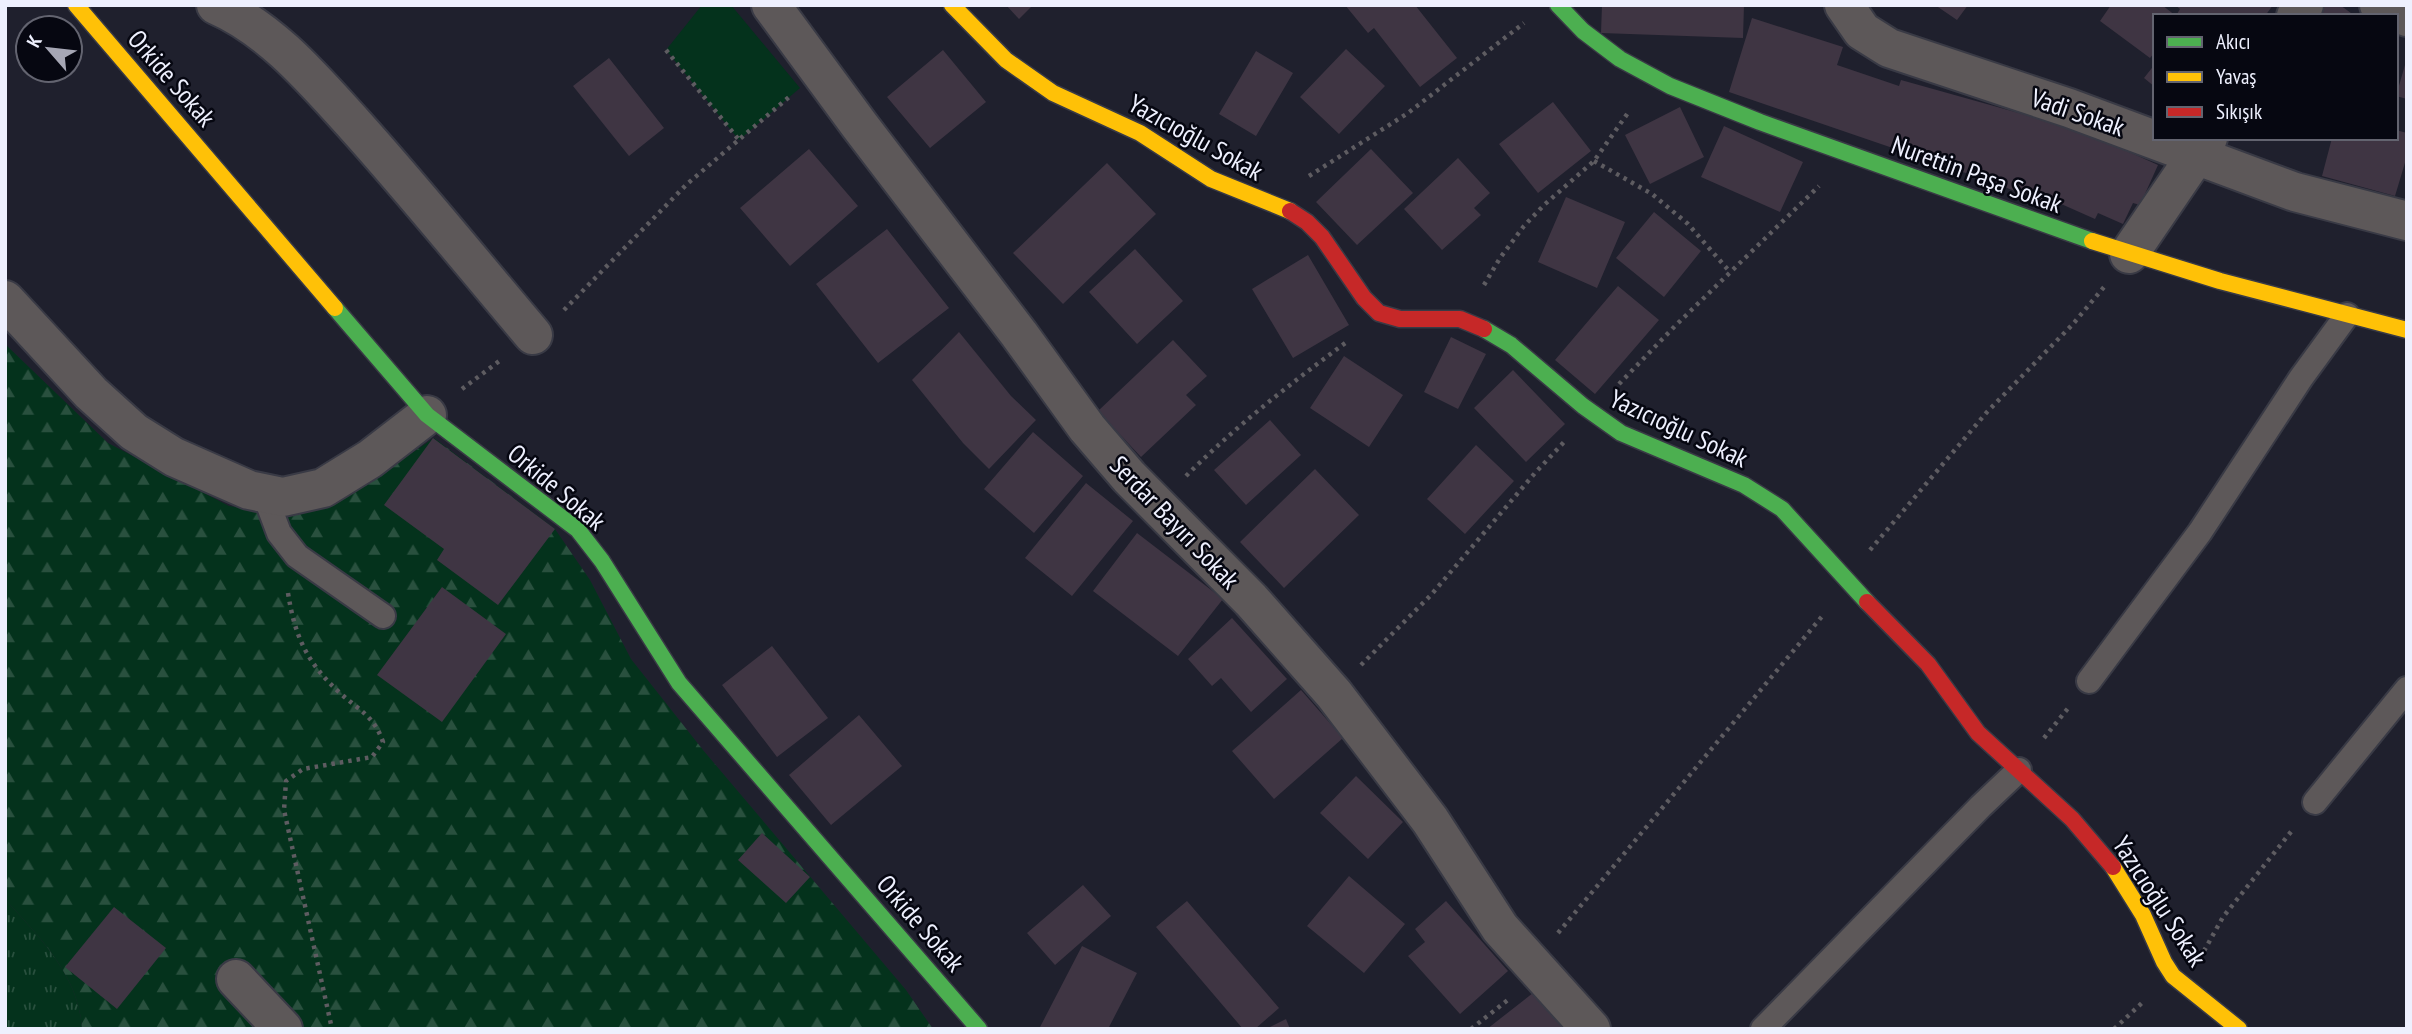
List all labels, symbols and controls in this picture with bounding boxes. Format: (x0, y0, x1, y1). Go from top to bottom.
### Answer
north arrow (14, 14, 84, 84)
legend (2153, 14, 2398, 140)
street label: Orkide Sokak (121, 23, 223, 133)
text: Akıcı (2216, 28, 2251, 55)
text: K (21, 31, 47, 51)
text: Yavaş (2216, 63, 2256, 90)
street label: Vadi Sokak (2026, 80, 2129, 143)
street label: Yazıcıoğlu Sokak (1123, 86, 1269, 188)
text: Sıkışık (2216, 98, 2262, 125)
street label: Nurettin Paşa Sokak (1887, 128, 2067, 220)
street label: Yazıcıoğlu Sokak (1605, 382, 1753, 474)
street label: Orkide Sokak (501, 437, 613, 537)
street label: Serdar Bayırı Sokak (1103, 448, 1247, 596)
street label: Yazıcıoğlu Sokak (2106, 830, 2214, 972)
street label: Orkide Sokak (870, 868, 972, 978)

